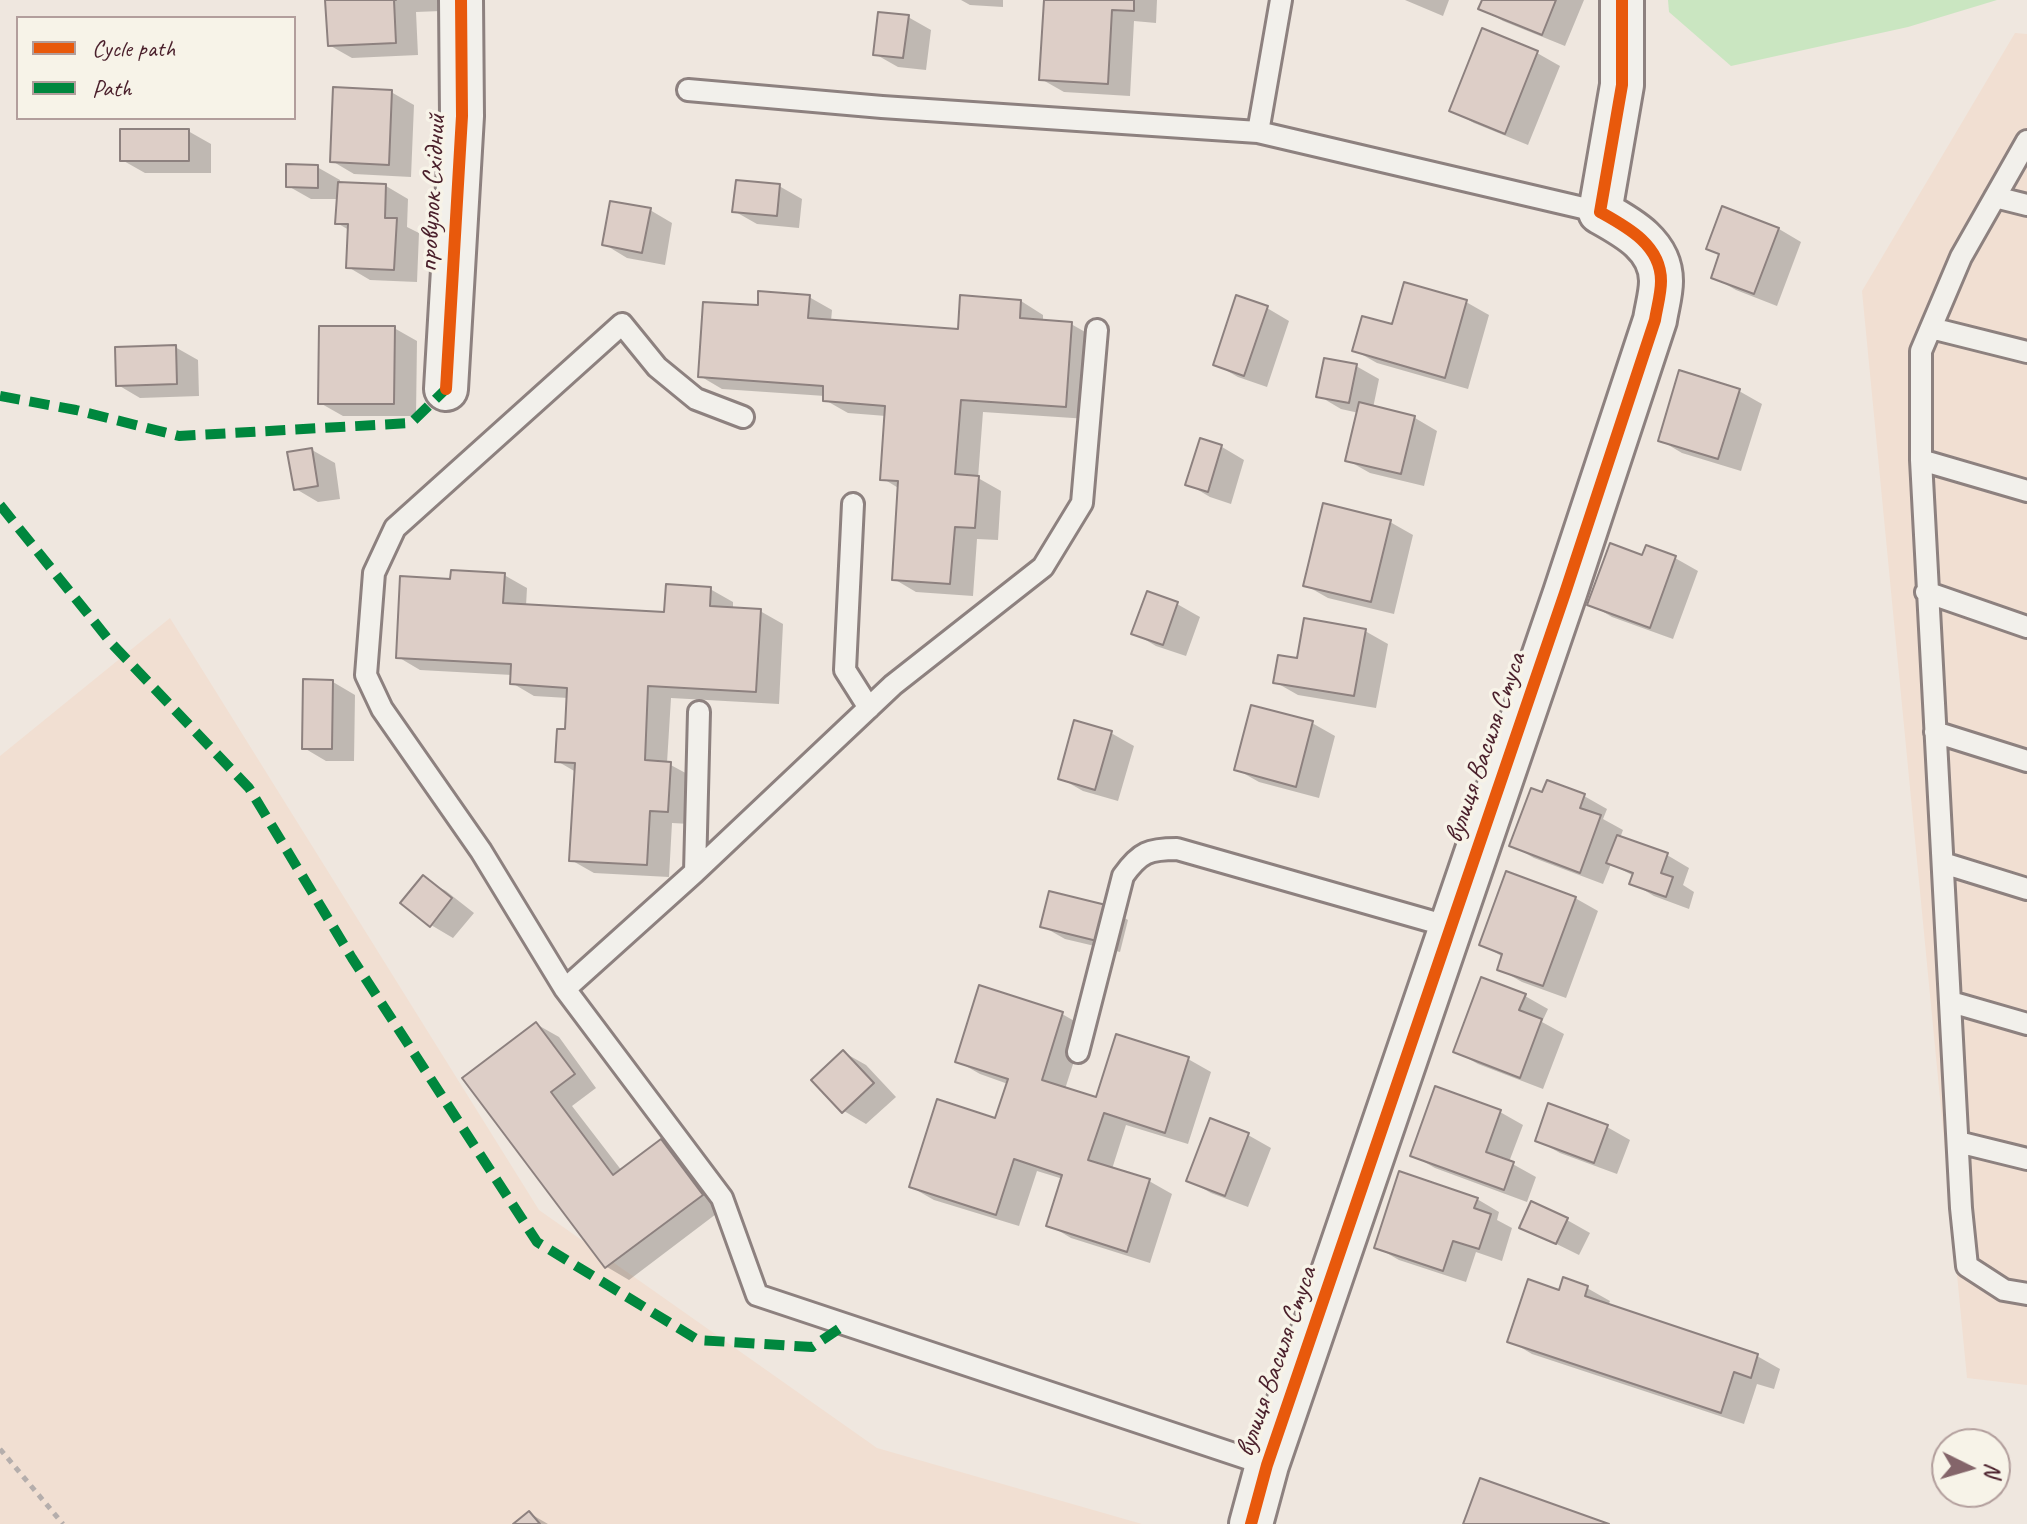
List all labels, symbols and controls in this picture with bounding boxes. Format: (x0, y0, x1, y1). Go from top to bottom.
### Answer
legend (16, 16, 296, 120)
text: Cycle path (92, 33, 175, 63)
text: Path (92, 73, 132, 103)
street label: провулок Східний (412, 113, 454, 273)
street label: вулиця Василя Стуса (1438, 649, 1534, 847)
street label: вулиця Василя Стуса (1229, 1263, 1325, 1461)
north arrow (1931, 1428, 2011, 1508)
text: N (1978, 1462, 2007, 1478)

